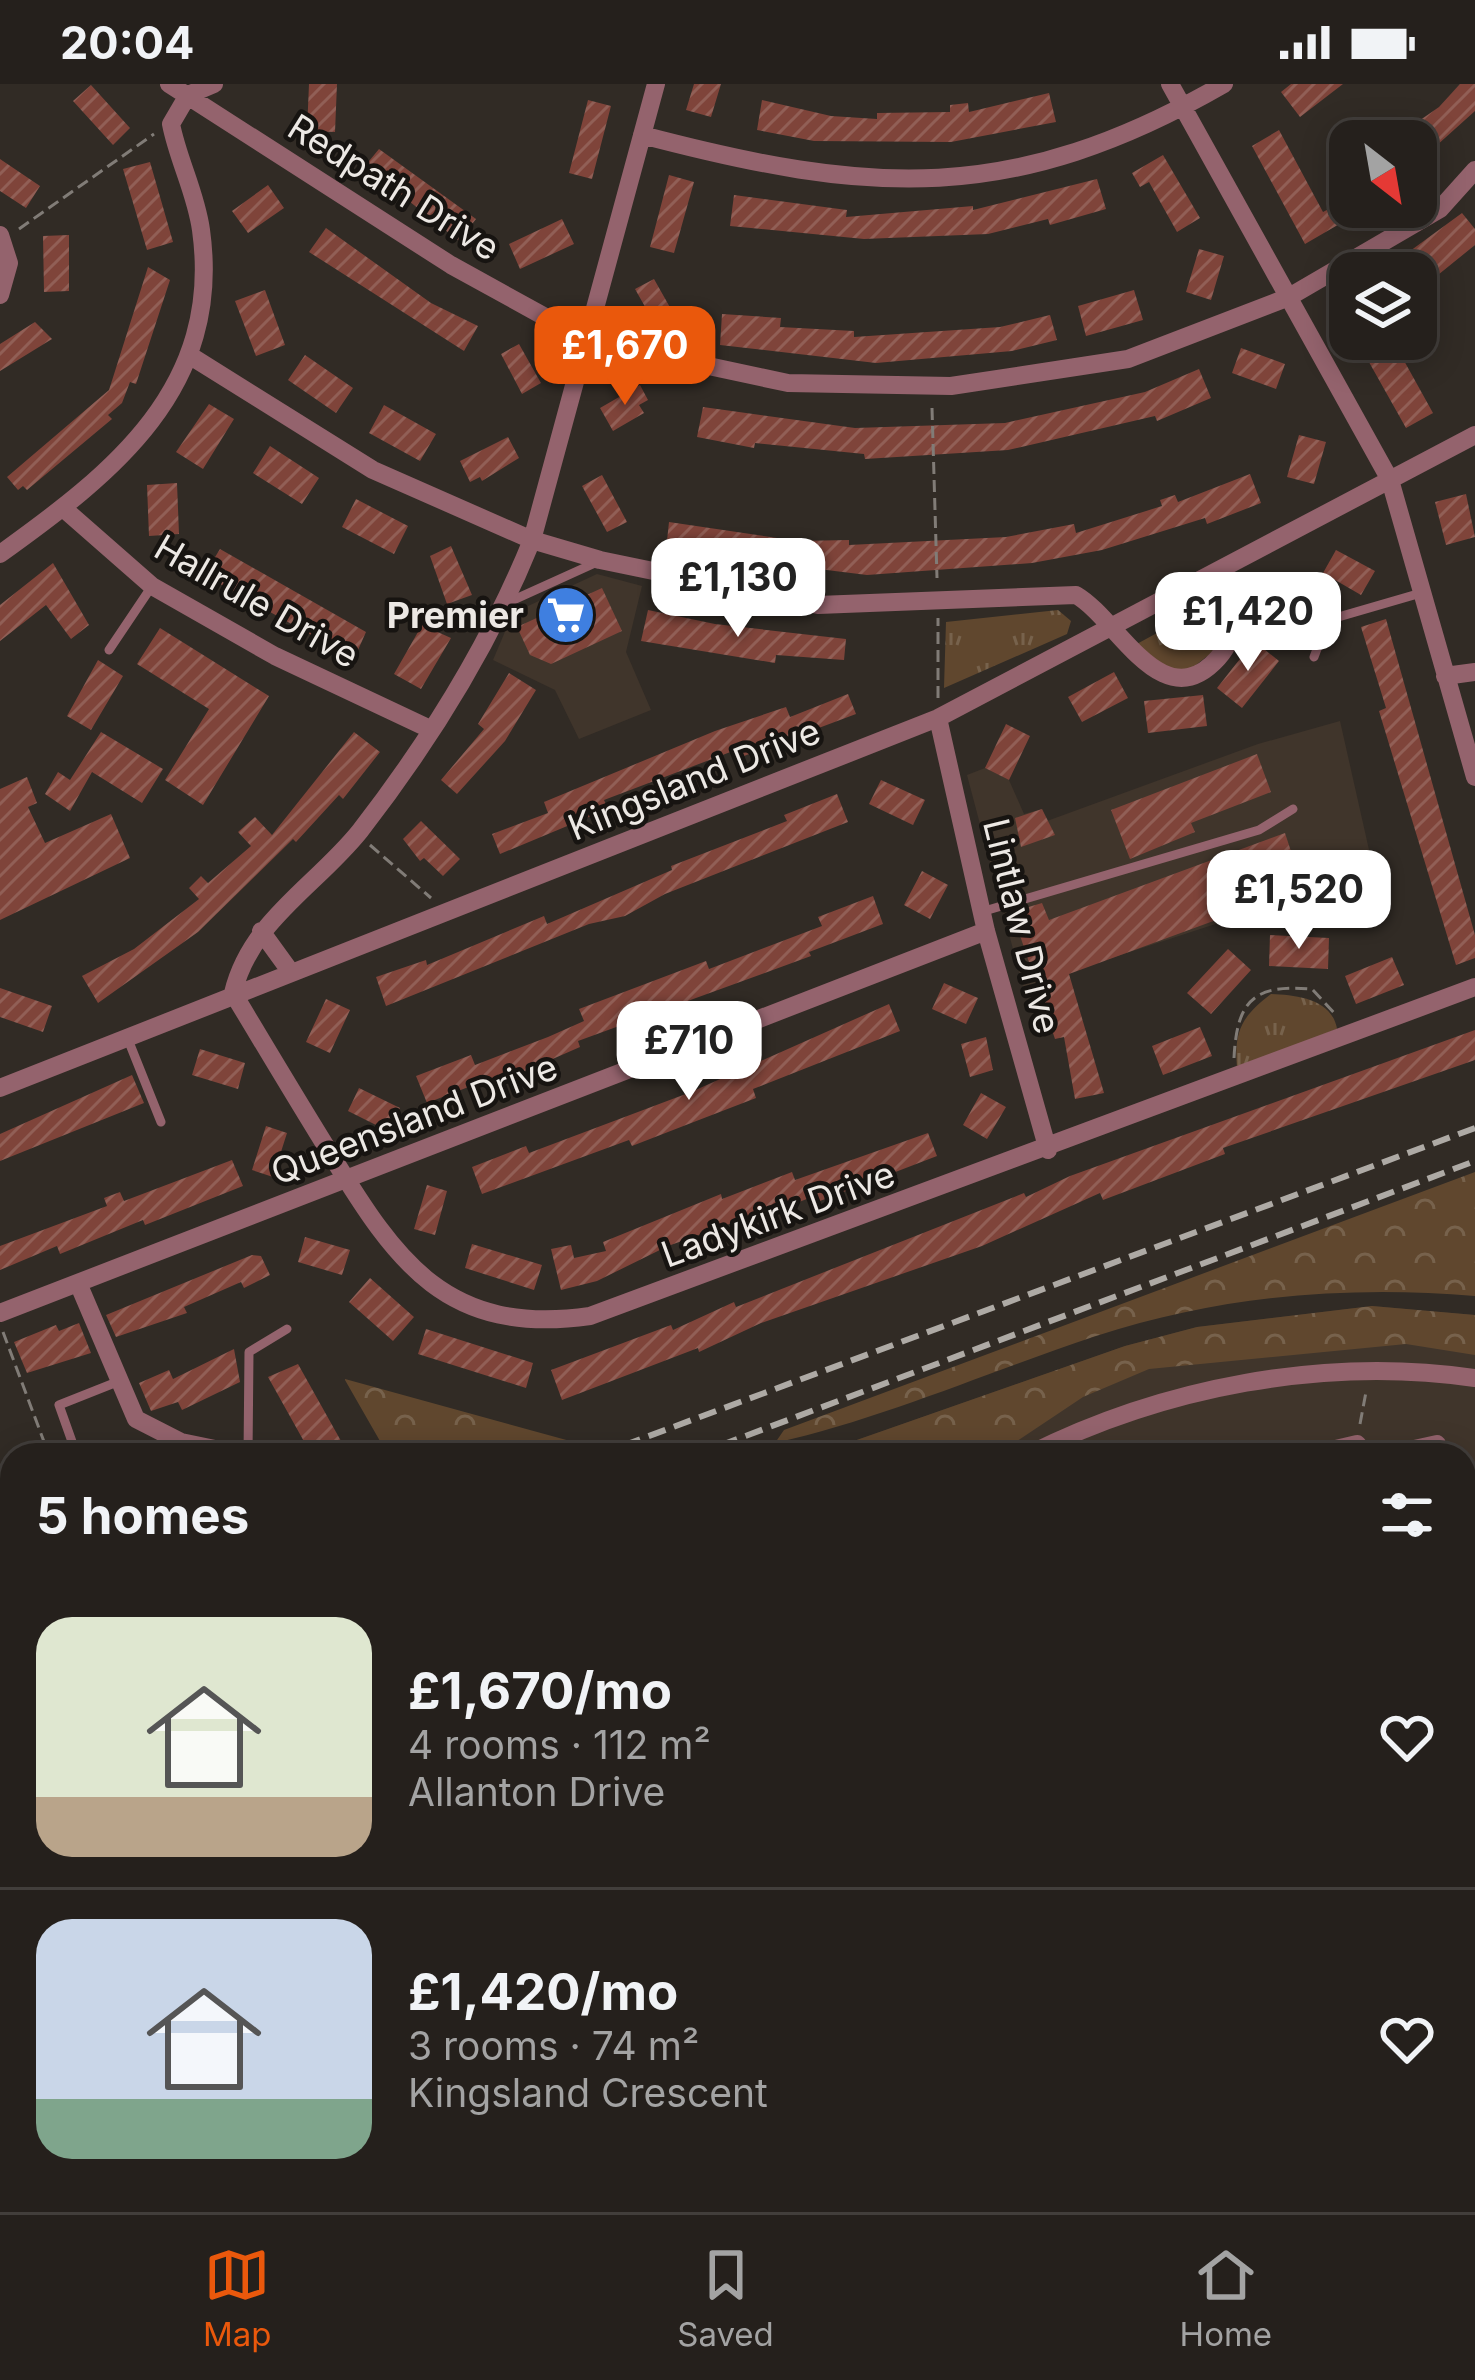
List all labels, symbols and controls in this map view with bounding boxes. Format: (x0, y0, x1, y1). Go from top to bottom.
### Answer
text: 20:04 (60, 15, 195, 70)
street label: Redpath Drive (280, 105, 508, 269)
north arrow (1329, 120, 1437, 228)
map controls (1329, 120, 1437, 360)
button: layers (1329, 252, 1437, 360)
pin: £1,670 (527, 306, 723, 408)
text: £1,670 (561, 321, 689, 368)
street label: Hallrule Drive (147, 525, 367, 677)
pin: £1,130 (640, 538, 836, 640)
text: £1,130 (678, 553, 798, 600)
pin: £1,420 (1150, 572, 1346, 674)
supermarket icon: Premier (535, 584, 597, 646)
text: £1,420 (1182, 587, 1314, 634)
place label: Premier (387, 593, 524, 637)
street label: Kingsland Drive (562, 708, 826, 850)
street label: Lintlaw Drive (974, 814, 1070, 1038)
pin: £1,520 (1201, 850, 1397, 952)
text: £1,520 (1234, 865, 1364, 912)
pin: £710 (618, 1001, 760, 1103)
text: £710 (644, 1016, 734, 1063)
street label: Queensland Drive (265, 1044, 563, 1194)
street label: Ladykirk Drive (655, 1151, 901, 1277)
icon: filters (1374, 1482, 1440, 1548)
text: 5 homes (36, 1485, 249, 1546)
text: £1,670/mo (408, 1660, 672, 1721)
icon: home (132, 1665, 276, 1809)
icon: heart (1374, 1704, 1440, 1770)
text: 4 rooms · 112 m² (408, 1721, 711, 1768)
text: Allanton Drive (408, 1768, 665, 1815)
text: £1,420/mo (408, 1961, 678, 2022)
icon: home (132, 1967, 276, 2111)
icon: heart (1374, 2006, 1440, 2072)
text: 3 rooms · 74 m² (408, 2022, 699, 2069)
text: Kingsland Crescent (408, 2069, 768, 2116)
tab: Map (203, 2242, 271, 2354)
tab: Saved (677, 2242, 774, 2354)
tab: Home (1180, 2242, 1272, 2354)

